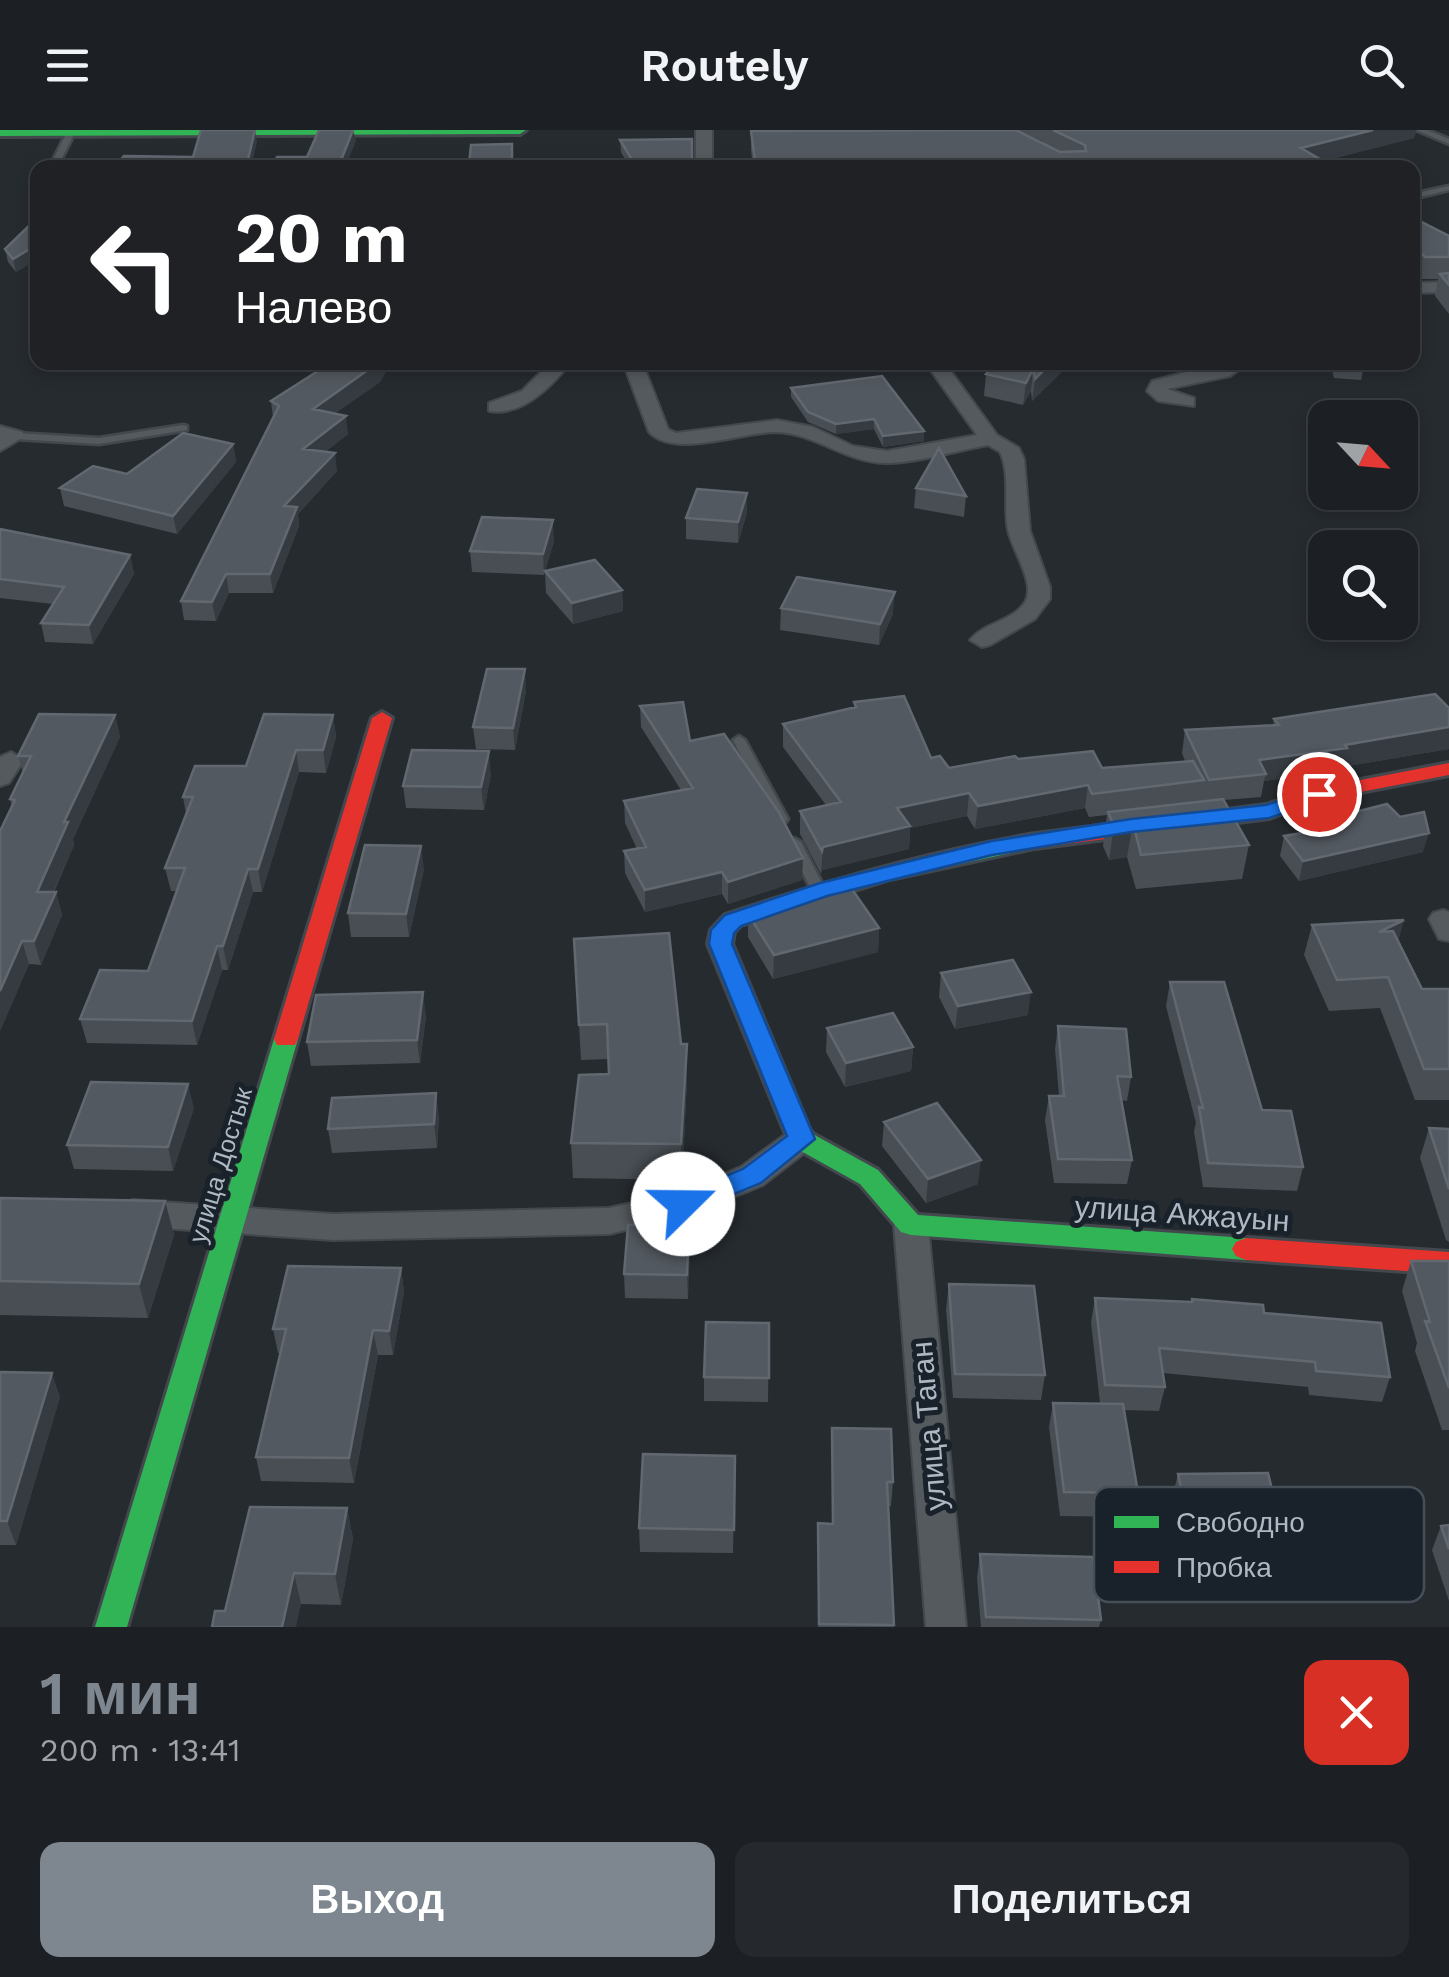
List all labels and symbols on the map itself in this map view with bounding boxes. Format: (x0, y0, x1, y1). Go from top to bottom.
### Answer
north arrow (1308, 400, 1418, 510)
pin (1277, 752, 1362, 837)
street label: улица Достык (183, 1083, 258, 1246)
position arrow (631, 1152, 735, 1256)
street label: улица Акжауын (1073, 1189, 1291, 1238)
street label: улица Таган (904, 1340, 953, 1512)
legend (1094, 1487, 1424, 1602)
text: Свободно (1176, 1506, 1305, 1539)
text: Пробка (1176, 1551, 1272, 1584)

